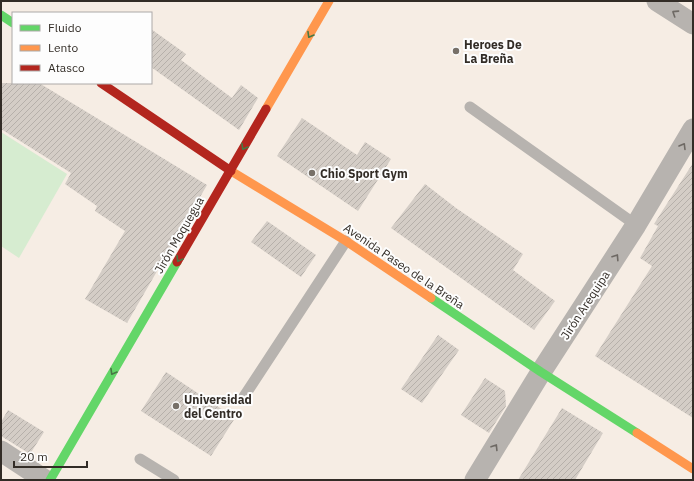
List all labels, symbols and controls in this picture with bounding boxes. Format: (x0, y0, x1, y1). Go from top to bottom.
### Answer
one-way arrow (672, 10, 679, 17)
legend (12, 12, 152, 84)
text: Fluido (48, 20, 82, 35)
one-way arrow (307, 31, 314, 38)
place label: Heroes De La Breña (464, 37, 522, 66)
text: Lento (48, 40, 78, 55)
marker: Heroes De La Breña (451, 46, 461, 56)
text: Atasco (48, 60, 85, 75)
one-way arrow (242, 143, 249, 150)
one-way arrow (678, 143, 686, 150)
place label: Chio Sport Gym (320, 166, 408, 181)
marker: Chio Sport Gym (307, 168, 317, 178)
street label: Jirón Moquegua (151, 193, 207, 276)
street label: Avenida Paseo de la Breña (341, 220, 468, 312)
one-way arrow (611, 254, 618, 261)
one-way arrow (176, 255, 183, 262)
street label: Jirón Arequipa (557, 267, 613, 342)
one-way arrow (111, 368, 118, 375)
place label: Universidad del Centro (184, 392, 252, 421)
marker: Universidad del Centro (171, 401, 181, 411)
scale bar (14, 443, 87, 469)
one-way arrow (490, 444, 498, 451)
text: 20 m (20, 449, 48, 464)

